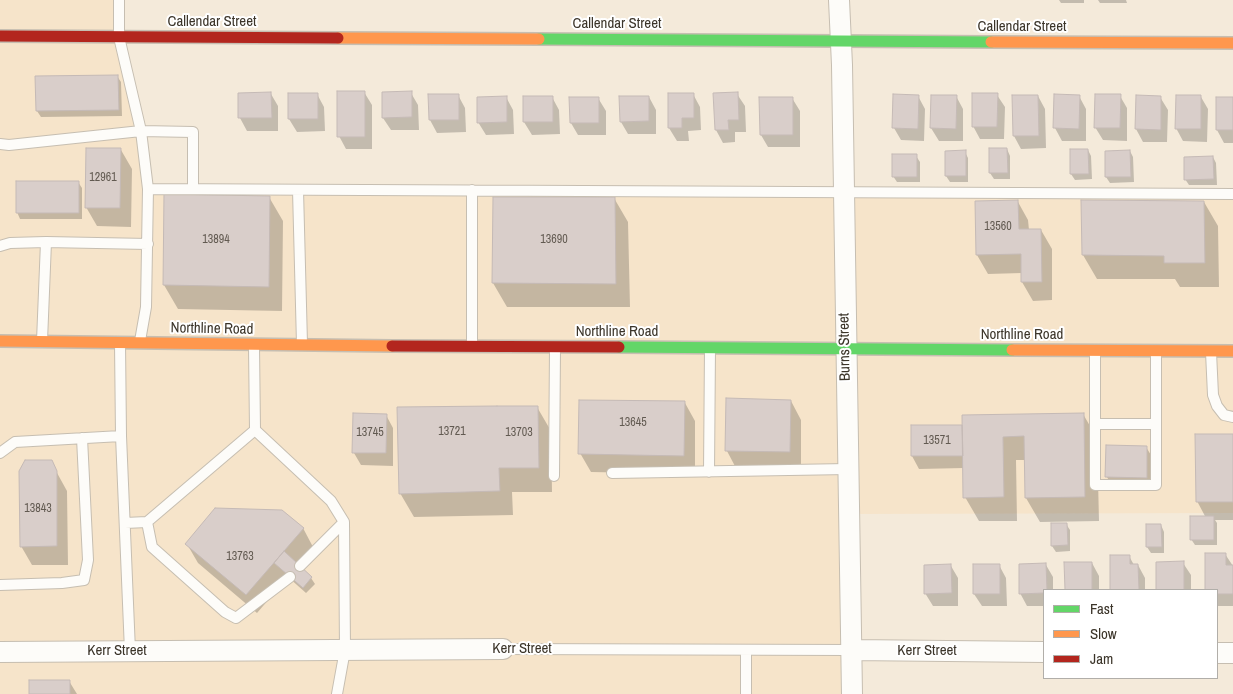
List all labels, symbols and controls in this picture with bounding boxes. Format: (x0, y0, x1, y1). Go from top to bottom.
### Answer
street label: Callendar Street (168, 13, 256, 31)
street label: Callendar Street (573, 15, 661, 33)
street label: Callendar Street (978, 18, 1066, 36)
house number: 12961 (89, 171, 117, 185)
house number: 13560 (984, 220, 1012, 234)
house number: 13894 (202, 233, 230, 247)
house number: 13690 (540, 233, 568, 247)
street label: Burns Street (835, 313, 855, 381)
street label: Northline Road (170, 319, 254, 339)
street label: Northline Road (576, 323, 658, 341)
street label: Northline Road (981, 326, 1063, 344)
house number: 13645 (619, 416, 647, 430)
house number: 13721 (438, 425, 466, 439)
house number: 13745 (356, 426, 384, 440)
house number: 13703 (505, 426, 533, 440)
house number: 13571 (923, 434, 951, 448)
house number: 13843 (24, 502, 52, 516)
house number: 13763 (226, 550, 254, 564)
legend (1043, 589, 1218, 679)
text: Fast (1090, 598, 1113, 619)
text: Slow (1090, 623, 1117, 644)
street label: Kerr Street (492, 640, 552, 658)
street label: Kerr Street (87, 642, 147, 660)
street label: Kerr Street (897, 642, 957, 660)
text: Jam (1090, 648, 1113, 669)

